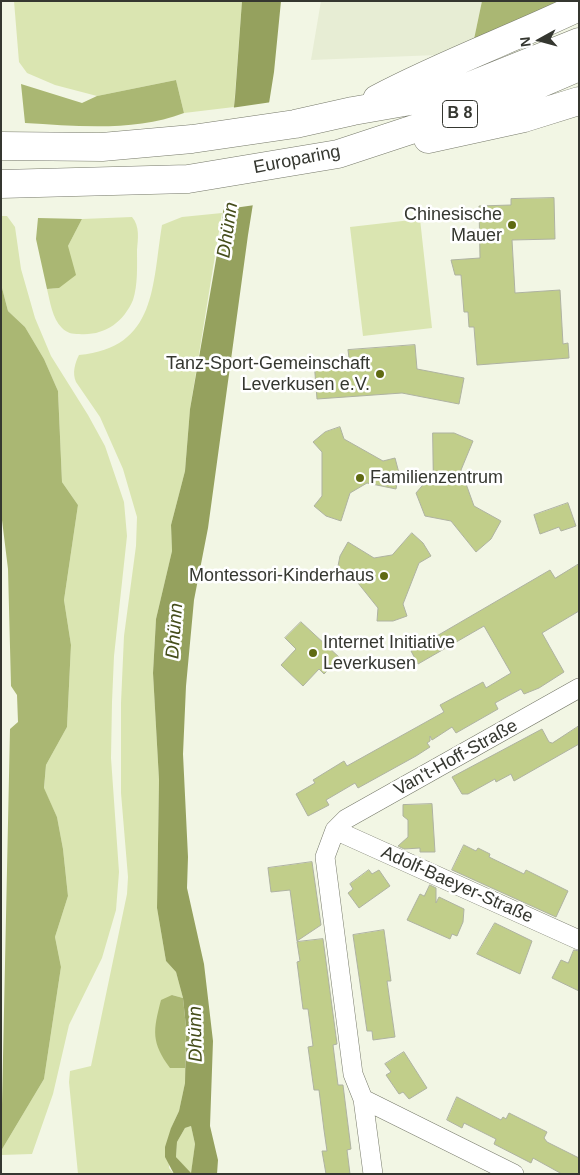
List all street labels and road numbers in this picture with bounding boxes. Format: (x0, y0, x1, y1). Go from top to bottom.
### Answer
road number: B 8 (442, 100, 478, 128)
street label: Europaring (252, 141, 342, 179)
street label: Van't-Hoff-Straße (390, 715, 522, 801)
street label: Adolf-Baeyer-Straße (378, 842, 536, 928)

